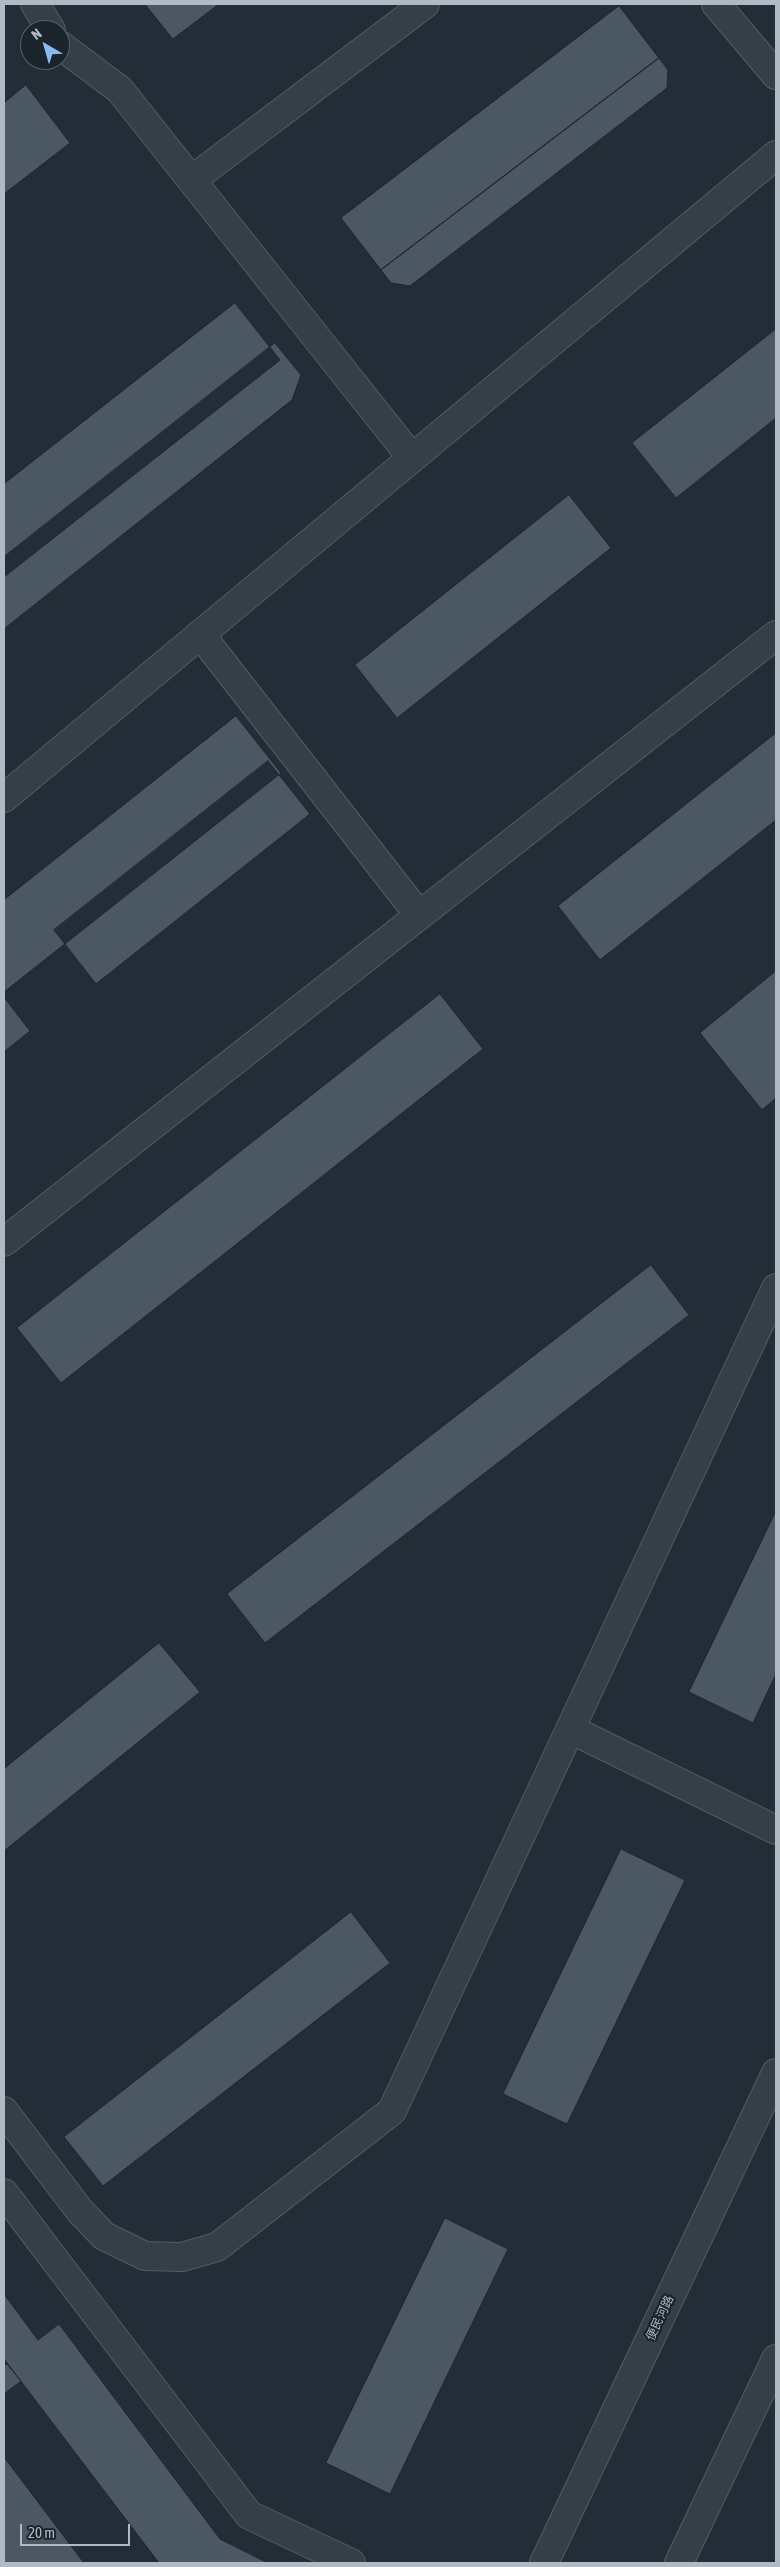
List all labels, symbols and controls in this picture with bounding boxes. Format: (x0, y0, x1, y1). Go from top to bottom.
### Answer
north arrow (20, 20, 70, 70)
text: N (28, 25, 45, 43)
street label: 便民河路 (643, 2293, 677, 2343)
scale bar (22, 2514, 132, 2546)
text: 20 m (28, 2524, 55, 2541)

